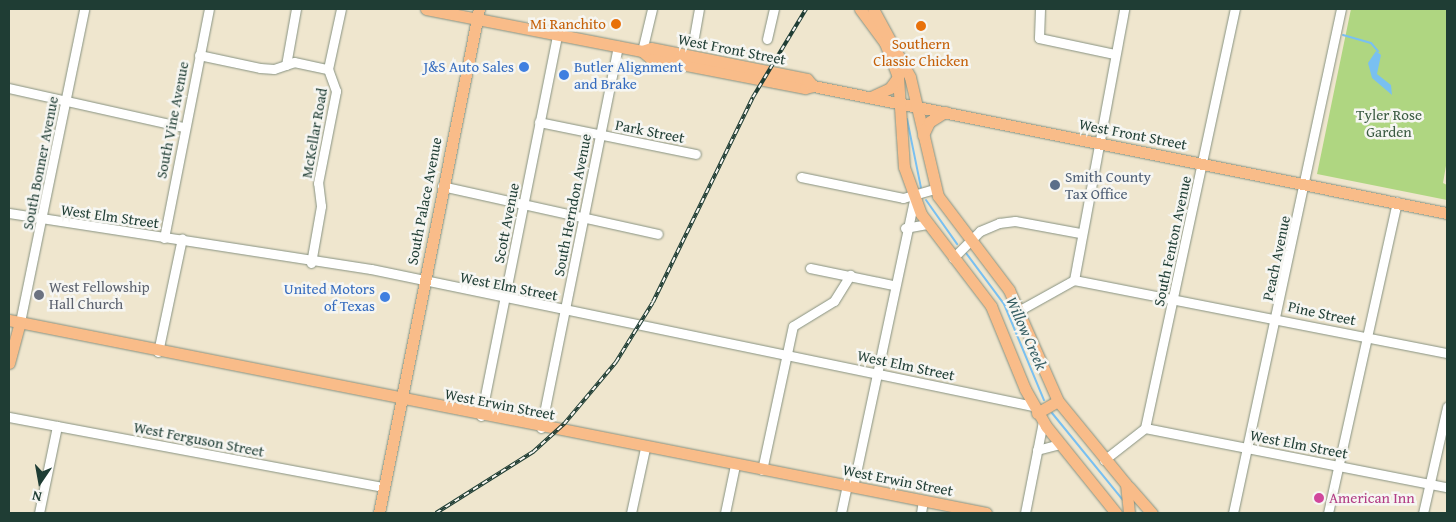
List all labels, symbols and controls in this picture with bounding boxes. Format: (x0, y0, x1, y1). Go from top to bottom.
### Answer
place label: Mi Ranchito (530, 15, 606, 33)
marker: Mi Ranchito (610, 18, 622, 30)
marker: Southern Classic Chicken (915, 20, 927, 32)
street label: West Front Street (676, 30, 788, 68)
place label: Southern Classic Chicken (873, 34, 969, 69)
place label: Butler Alignment and Brake (574, 57, 683, 92)
place label: J&S Auto Sales (423, 58, 514, 76)
street label: South Vine Avenue (152, 60, 192, 180)
marker: J&S Auto Sales (518, 61, 530, 73)
marker: Butler Alignment and Brake (558, 69, 570, 81)
street label: McKellar Road (297, 87, 331, 179)
street label: South Bonner Avenue (18, 95, 62, 231)
park label: Tyler Rose Garden (1356, 105, 1422, 140)
street label: Park Street (614, 115, 686, 147)
street label: West Front Street (1077, 115, 1189, 153)
street label: South Herndon Avenue (549, 132, 595, 278)
street label: South Palace Avenue (403, 136, 445, 266)
place label: Smith County Tax Office (1065, 167, 1151, 202)
street label: South Fenton Avenue (1149, 174, 1195, 308)
marker: Smith County Tax Office (1049, 179, 1061, 191)
street label: Scott Avenue (489, 181, 523, 265)
street label: West Elm Street (60, 200, 160, 232)
street label: Peach Avenue (1258, 214, 1294, 302)
street label: West Elm Street (459, 268, 559, 304)
place label: West Fellowship Hall Church (49, 277, 150, 312)
place label: United Motors of Texas (284, 279, 375, 314)
marker: West Fellowship Hall Church (33, 289, 45, 301)
marker: United Motors of Texas (379, 291, 391, 303)
water label: Willow Creek (1002, 293, 1052, 373)
street label: Pine Street (1286, 297, 1358, 329)
street label: West Elm Street (856, 346, 956, 384)
street label: West Erwin Street (443, 384, 557, 424)
street label: West Ferguson Street (132, 418, 266, 460)
street label: West Elm Street (1249, 426, 1349, 462)
north arrow (15, 457, 65, 507)
street label: West Erwin Street (841, 460, 955, 500)
text: N (30, 486, 44, 507)
place label: American Inn (1329, 489, 1415, 507)
marker: American Inn (1313, 492, 1325, 504)

